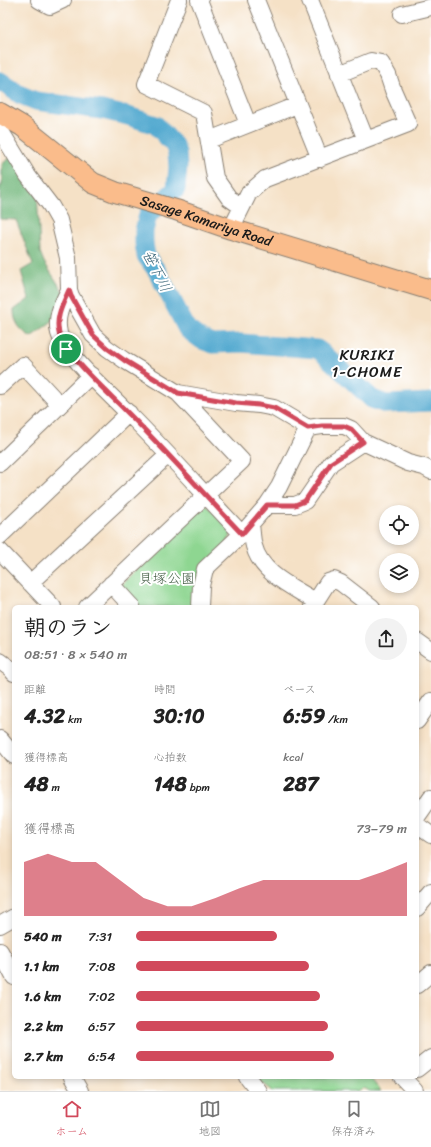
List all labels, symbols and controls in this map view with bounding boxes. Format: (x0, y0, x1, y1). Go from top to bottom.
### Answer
street label: Sasage Kamariya Road (137, 188, 277, 254)
water label: 笹下川 (135, 245, 179, 297)
pin (49, 332, 83, 366)
icon: arrive (55, 338, 77, 360)
district label: KURIKI 1-CHOME (332, 342, 403, 385)
map controls (379, 505, 419, 593)
button: locate (379, 505, 419, 545)
button: layers (379, 553, 419, 593)
park label: 貝塚公園 (139, 566, 195, 591)
text: 朝のラン (24, 608, 112, 647)
button: share (365, 618, 407, 660)
text: 08:51 · 8 × 540 m (24, 643, 127, 666)
text: 距離 (24, 680, 46, 699)
text: 時間 (154, 680, 176, 699)
text: ペース (283, 680, 316, 699)
text: 4.32 (24, 699, 65, 734)
text: 30:10 (154, 699, 205, 734)
text: 6:59 (283, 699, 325, 734)
text: km (65, 710, 82, 729)
text: /km (325, 710, 348, 729)
text: 獲得標高 (24, 748, 68, 767)
text: 心拍数 (154, 748, 187, 767)
text: kcal (283, 748, 303, 767)
text: 48 (24, 767, 49, 802)
text: 148 (154, 767, 187, 802)
text: 287 (283, 767, 318, 802)
text: m (49, 778, 60, 797)
text: bpm (187, 778, 210, 797)
text: 獲得標高 (24, 817, 76, 840)
text: 73–79 m (356, 817, 407, 840)
text: 540 m (24, 925, 62, 948)
text: 7:31 (88, 925, 112, 948)
text: 1.1 km (24, 955, 59, 978)
text: 7:08 (88, 955, 115, 978)
text: 1.6 km (24, 985, 61, 1008)
text: 7:02 (88, 985, 115, 1008)
text: 2.2 km (24, 1015, 63, 1038)
text: 6:57 (88, 1015, 115, 1038)
text: 2.7 km (24, 1045, 63, 1068)
text: 6:54 (88, 1045, 115, 1068)
tab: ホーム (55, 1098, 88, 1141)
tab: 地図 (199, 1098, 221, 1141)
tab: 保存済み (332, 1098, 376, 1141)

